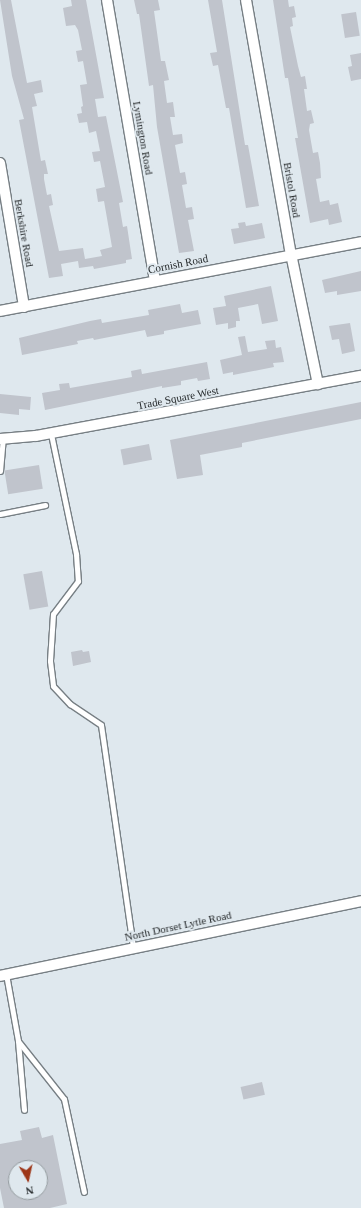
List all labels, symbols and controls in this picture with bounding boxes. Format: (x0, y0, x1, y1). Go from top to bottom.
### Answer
street label: Lymington Road (130, 100, 156, 176)
street label: Bristol Road (281, 161, 303, 219)
street label: Berkshire Road (12, 198, 36, 268)
street label: Cornish Road (147, 252, 209, 276)
street label: Trade Square West (136, 384, 220, 412)
street label: North Dorset Lytle Road (123, 908, 233, 944)
north arrow (8, 1160, 48, 1200)
text: N (25, 1184, 35, 1197)

